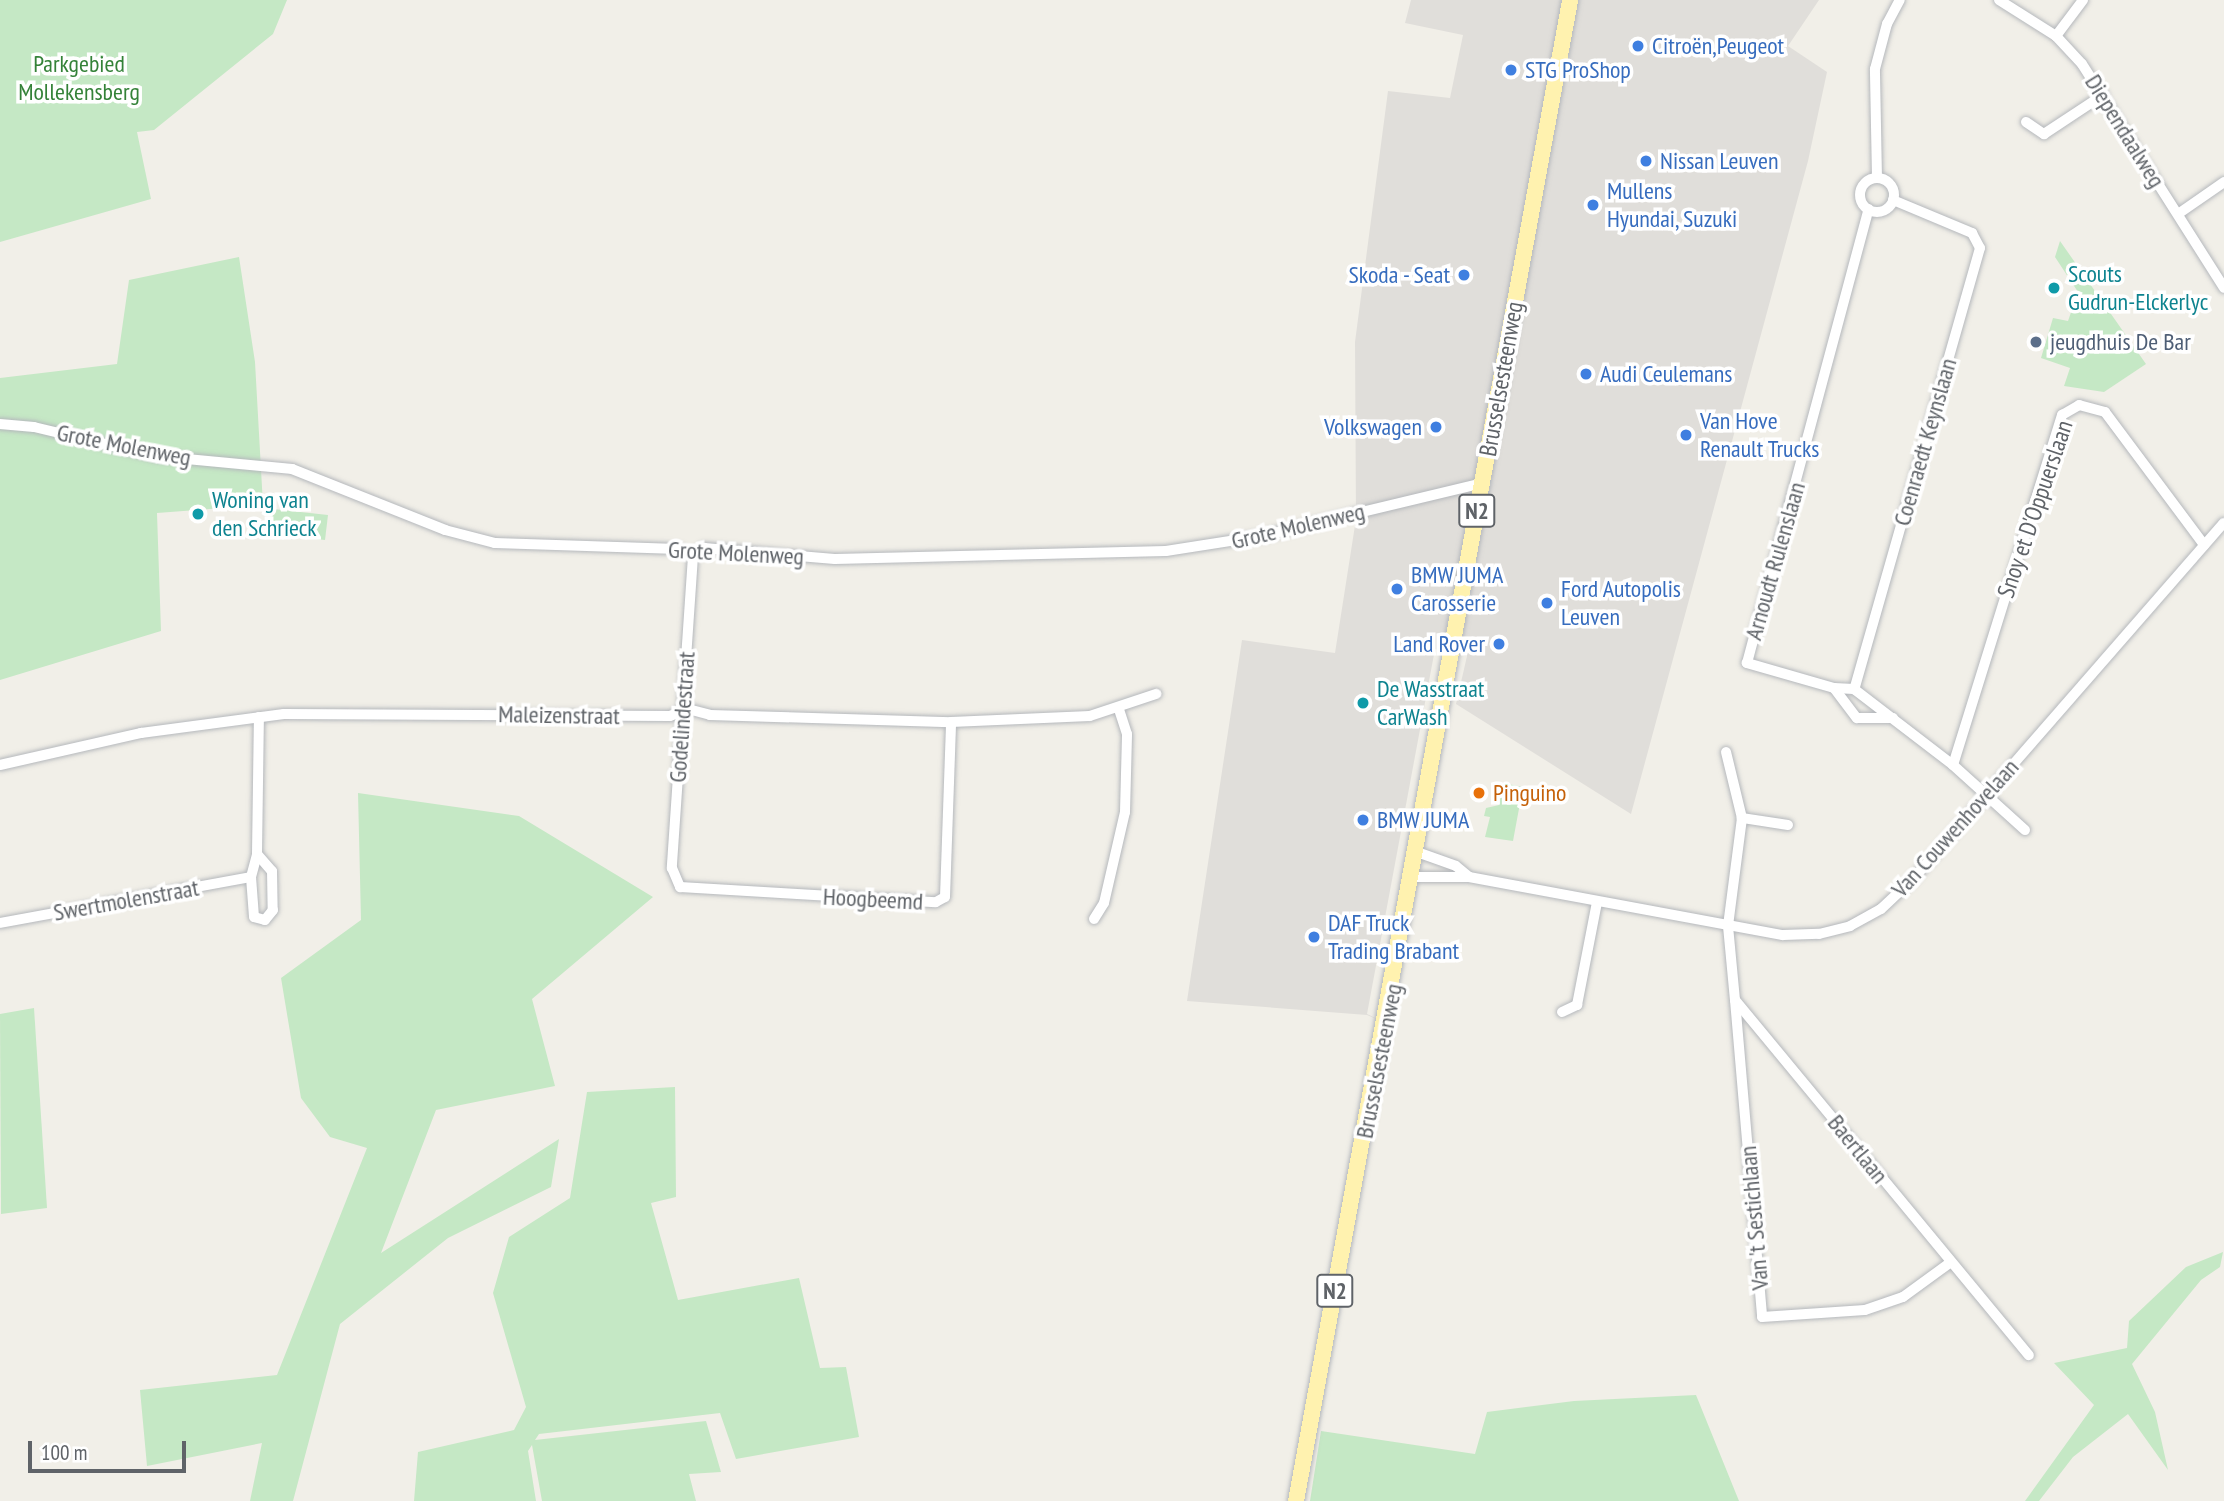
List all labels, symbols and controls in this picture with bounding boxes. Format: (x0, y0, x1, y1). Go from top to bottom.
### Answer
place label: Citroën,Peugeot (1652, 32, 1784, 60)
marker: Citroën,Peugeot (1630, 38, 1646, 54)
park label: Parkgebied Mollekensberg (18, 50, 140, 106)
place label: STG ProShop (1525, 56, 1631, 84)
marker: STG ProShop (1503, 62, 1519, 78)
street label: Diependaalweg (2079, 69, 2171, 193)
place label: Nissan Leuven (1660, 147, 1779, 175)
marker: Nissan Leuven (1638, 153, 1654, 169)
place label: Mullens Hyundai, Suzuki (1607, 177, 1739, 233)
marker: Mullens Hyundai, Suzuki (1585, 197, 1601, 213)
place label: Scouts Gudrun-Elckerlyc (2068, 260, 2208, 316)
place label: Skoda - Seat (1347, 261, 1450, 289)
marker: Skoda - Seat (1456, 267, 1472, 283)
marker: Scouts Gudrun-Elckerlyc (2046, 280, 2062, 296)
street label: Brusselsesteenweg (1473, 299, 1529, 459)
place label: jeugdhuis De Bar (2050, 328, 2191, 356)
marker: jeugdhuis De Bar (2028, 334, 2044, 350)
street label: Coenraedt Keynslaan (1887, 355, 1963, 529)
place label: Audi Ceulemans (1600, 360, 1732, 388)
marker: Audi Ceulemans (1578, 366, 1594, 382)
place label: Van Hove Renault Trucks (1700, 407, 1820, 463)
place label: Volkswagen (1324, 413, 1422, 441)
street label: Snoy et D'Oppuerslaan (1991, 416, 2079, 602)
street label: Grote Molenweg (55, 418, 193, 472)
marker: Volkswagen (1428, 419, 1444, 435)
marker: Van Hove Renault Trucks (1678, 427, 1694, 443)
street label: Arnoudt Rulenslaan (1739, 479, 1811, 643)
place label: Woning van den Schrieck (212, 486, 317, 542)
road number: N2 (1458, 491, 1496, 530)
street label: Grote Molenweg (1229, 497, 1367, 555)
marker: Woning van den Schrieck (190, 506, 206, 522)
street label: Grote Molenweg (667, 535, 805, 571)
place label: BMW JUMA Carosserie (1411, 561, 1504, 617)
place label: Ford Autopolis Leuven (1561, 575, 1682, 631)
marker: BMW JUMA Carosserie (1389, 581, 1405, 597)
marker: Ford Autopolis Leuven (1539, 595, 1555, 611)
place label: Land Rover (1393, 630, 1485, 658)
marker: Land Rover (1491, 636, 1507, 652)
street label: Godelindestraat (663, 651, 701, 783)
place label: De Wasstraat CarWash (1377, 675, 1485, 731)
marker: De Wasstraat CarWash (1355, 695, 1371, 711)
street label: Maleizenstraat (498, 700, 620, 730)
street label: Van Couwenhovelaan (1885, 753, 2025, 903)
place label: Pinguino (1493, 779, 1566, 807)
marker: Pinguino (1471, 785, 1487, 801)
place label: BMW JUMA (1377, 806, 1470, 834)
marker: BMW JUMA (1355, 812, 1371, 828)
street label: Swertmolenstraat (51, 873, 201, 927)
street label: Hoogbeemd (822, 882, 924, 916)
place label: DAF Truck Trading Brabant (1328, 909, 1459, 965)
marker: DAF Truck Trading Brabant (1306, 929, 1322, 945)
street label: Brusselsesteenweg (1350, 981, 1408, 1141)
street label: Baertlaan (1822, 1109, 1894, 1189)
street label: Van 't Sestichlaan (1733, 1144, 1775, 1292)
road number: N2 (1316, 1272, 1354, 1310)
scale bar (32, 1428, 189, 1472)
text: 100 m (41, 1439, 87, 1466)

